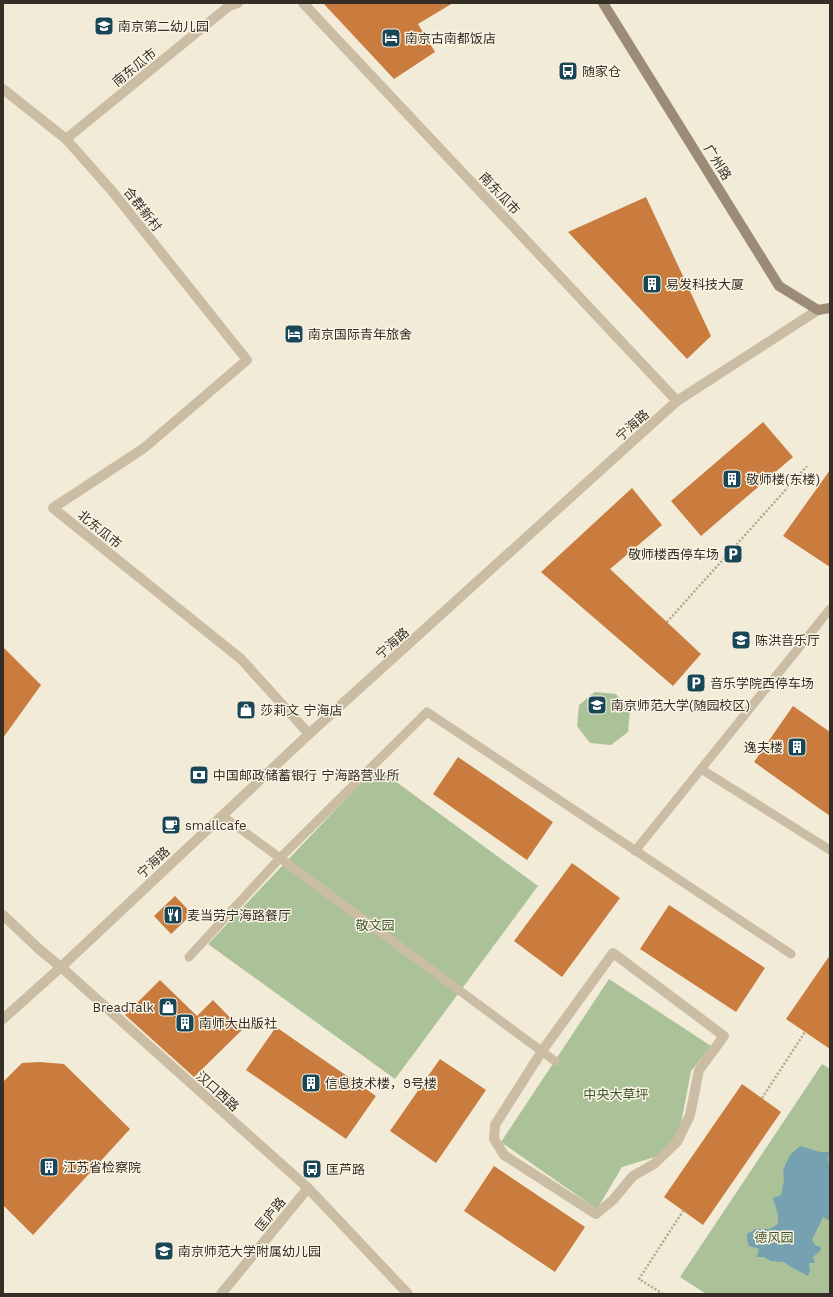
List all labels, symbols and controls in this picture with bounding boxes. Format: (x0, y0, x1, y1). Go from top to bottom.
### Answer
school or university icon: 南京第二幼儿园 (93, 15, 115, 37)
place label: 南京第二幼儿园 (118, 19, 209, 34)
hotel icon: 南京古南都饭店 (380, 27, 402, 49)
place label: 南京古南都饭店 (405, 31, 496, 46)
street label: 南东瓜市 (109, 45, 159, 90)
bus stop icon: 随家仓 (557, 60, 579, 82)
place label: 随家仓 (582, 64, 621, 79)
street label: 广州路 (701, 142, 734, 183)
street label: 南东瓜市 (476, 169, 523, 217)
street label: 合群新村 (121, 184, 165, 234)
building icon: 易发科技大厦 (641, 273, 663, 295)
place label: 易发科技大厦 (666, 277, 744, 292)
hotel icon: 南京国际青年旅舍 (283, 323, 305, 345)
place label: 南京国际青年旅舍 (308, 327, 412, 342)
street label: 宁海路 (613, 407, 652, 444)
building icon: 敬师楼(东楼) (721, 468, 743, 490)
place label: 敬师楼(东楼) (746, 472, 820, 487)
street label: 北东瓜市 (75, 507, 125, 552)
parking icon: 敬师楼西停车场 (722, 543, 744, 565)
place label: 敬师楼西停车场 (628, 547, 719, 562)
street label: 宁海路 (373, 625, 412, 662)
school or university icon: 陈洪音乐厅 (730, 629, 752, 651)
place label: 陈洪音乐厅 (755, 633, 820, 648)
parking icon: 音乐学院西停车场 (685, 672, 707, 694)
place label: 音乐学院西停车场 (710, 676, 814, 691)
school or university icon: 南京师范大学(随园校区) (586, 694, 608, 716)
place label: 南京师范大学(随园校区) (611, 698, 750, 713)
shop icon: 莎莉文 宁海店 (235, 699, 257, 721)
place label: 莎莉文 宁海店 (260, 703, 342, 718)
building icon: 逸夫楼 (786, 736, 808, 758)
place label: 逸夫楼 (744, 740, 783, 755)
bank icon: 中国邮政储蓄银行 宁海路营业所 (188, 764, 210, 786)
place label: 中国邮政储蓄银行 宁海路营业所 (213, 768, 399, 783)
cafe icon: smallcafe (160, 814, 182, 836)
place label: smallcafe (185, 818, 247, 833)
street label: 宁海路 (134, 844, 173, 881)
restaurant icon: 麦当劳宁海路餐厅 (162, 904, 184, 926)
place label: 麦当劳宁海路餐厅 (187, 908, 291, 923)
park label: 敬文园 (355, 918, 395, 933)
shop icon: BreadTalk (157, 996, 179, 1018)
place label: BreadTalk (92, 1000, 155, 1015)
building icon: 南师大出版社 (174, 1012, 196, 1034)
place label: 南师大出版社 (199, 1016, 277, 1031)
street label: 汉口西路 (193, 1068, 242, 1114)
building icon: 信息技术楼，9号楼 (300, 1072, 322, 1094)
place label: 信息技术楼，9号楼 (325, 1076, 437, 1091)
park label: 中央大草坪 (583, 1087, 649, 1102)
building icon: 江苏省检察院 (38, 1156, 60, 1178)
bus stop icon: 匡芦路 (301, 1158, 323, 1180)
place label: 江苏省检察院 (63, 1160, 141, 1175)
place label: 匡芦路 (326, 1162, 365, 1177)
street label: 匡庐路 (252, 1194, 288, 1234)
park label: 德风园 (754, 1230, 794, 1245)
school or university icon: 南京师范大学附属幼儿园 (153, 1240, 175, 1262)
place label: 南京师范大学附属幼儿园 (178, 1244, 321, 1259)

